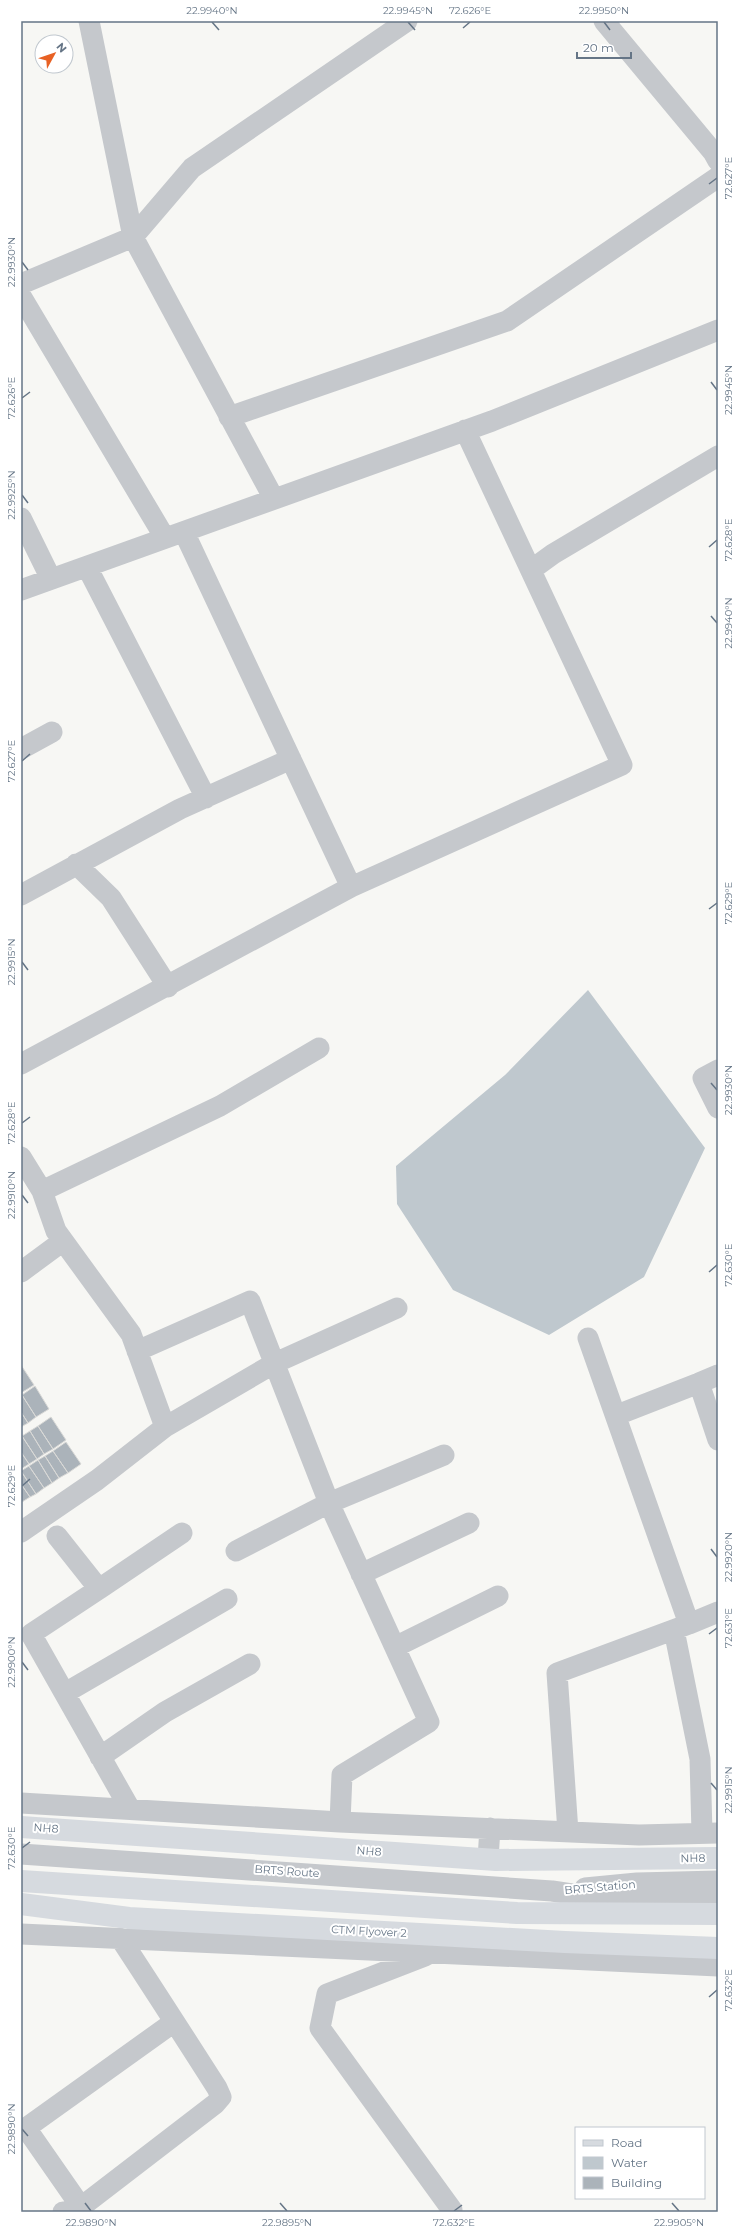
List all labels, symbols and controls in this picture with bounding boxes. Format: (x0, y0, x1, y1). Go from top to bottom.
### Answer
text: 22.9940°N (186, 4, 238, 17)
text: 22.9945°N (383, 4, 433, 17)
text: 72.626°E (449, 4, 491, 17)
text: 22.9950°N (579, 4, 629, 17)
north arrow (34, 34, 74, 74)
scale bar (577, 34, 631, 60)
text: N (53, 40, 70, 55)
text: 20 m (583, 40, 614, 55)
text: 72.627°E (722, 157, 735, 199)
text: 22.9930°N (5, 237, 18, 287)
text: 22.9945°N (722, 365, 735, 415)
text: 72.626°E (5, 377, 18, 419)
text: 22.9925°N (5, 470, 18, 520)
text: 72.628°E (722, 518, 735, 561)
text: 22.9940°N (722, 597, 735, 649)
text: 72.627°E (5, 740, 18, 782)
text: 72.629°E (722, 881, 735, 924)
text: 22.9915°N (5, 938, 18, 986)
text: 22.9930°N (722, 1065, 735, 1115)
text: 72.628°E (5, 1101, 18, 1144)
text: 22.9910°N (5, 1171, 18, 1219)
text: 72.630°E (722, 1243, 735, 1286)
text: 72.629°E (5, 1464, 18, 1507)
text: 22.9920°N (722, 1532, 735, 1582)
text: 72.631°E (722, 1608, 735, 1648)
text: 22.9900°N (5, 1636, 18, 1688)
text: 22.9915°N (722, 1766, 735, 1814)
street label: NH8 (33, 1820, 59, 1836)
text: 72.630°E (5, 1826, 18, 1869)
street label: NH8 (356, 1843, 382, 1859)
street label: NH8 (680, 1851, 706, 1865)
street label: BRTS Route (254, 1862, 320, 1880)
street label: BRTS Station (564, 1877, 636, 1897)
street label: CTM Flyover 2 (331, 1922, 407, 1940)
text: 72.632°E (722, 1969, 735, 2011)
text: 22.9890°N (5, 2103, 18, 2155)
legend (575, 2127, 705, 2199)
text: Road (611, 2135, 642, 2150)
text: Water (611, 2155, 648, 2170)
text: Building (611, 2175, 662, 2190)
text: 22.9890°N (65, 2216, 117, 2229)
text: 22.9895°N (262, 2216, 312, 2229)
text: 72.632°E (433, 2216, 475, 2229)
text: 22.9905°N (654, 2216, 704, 2229)

